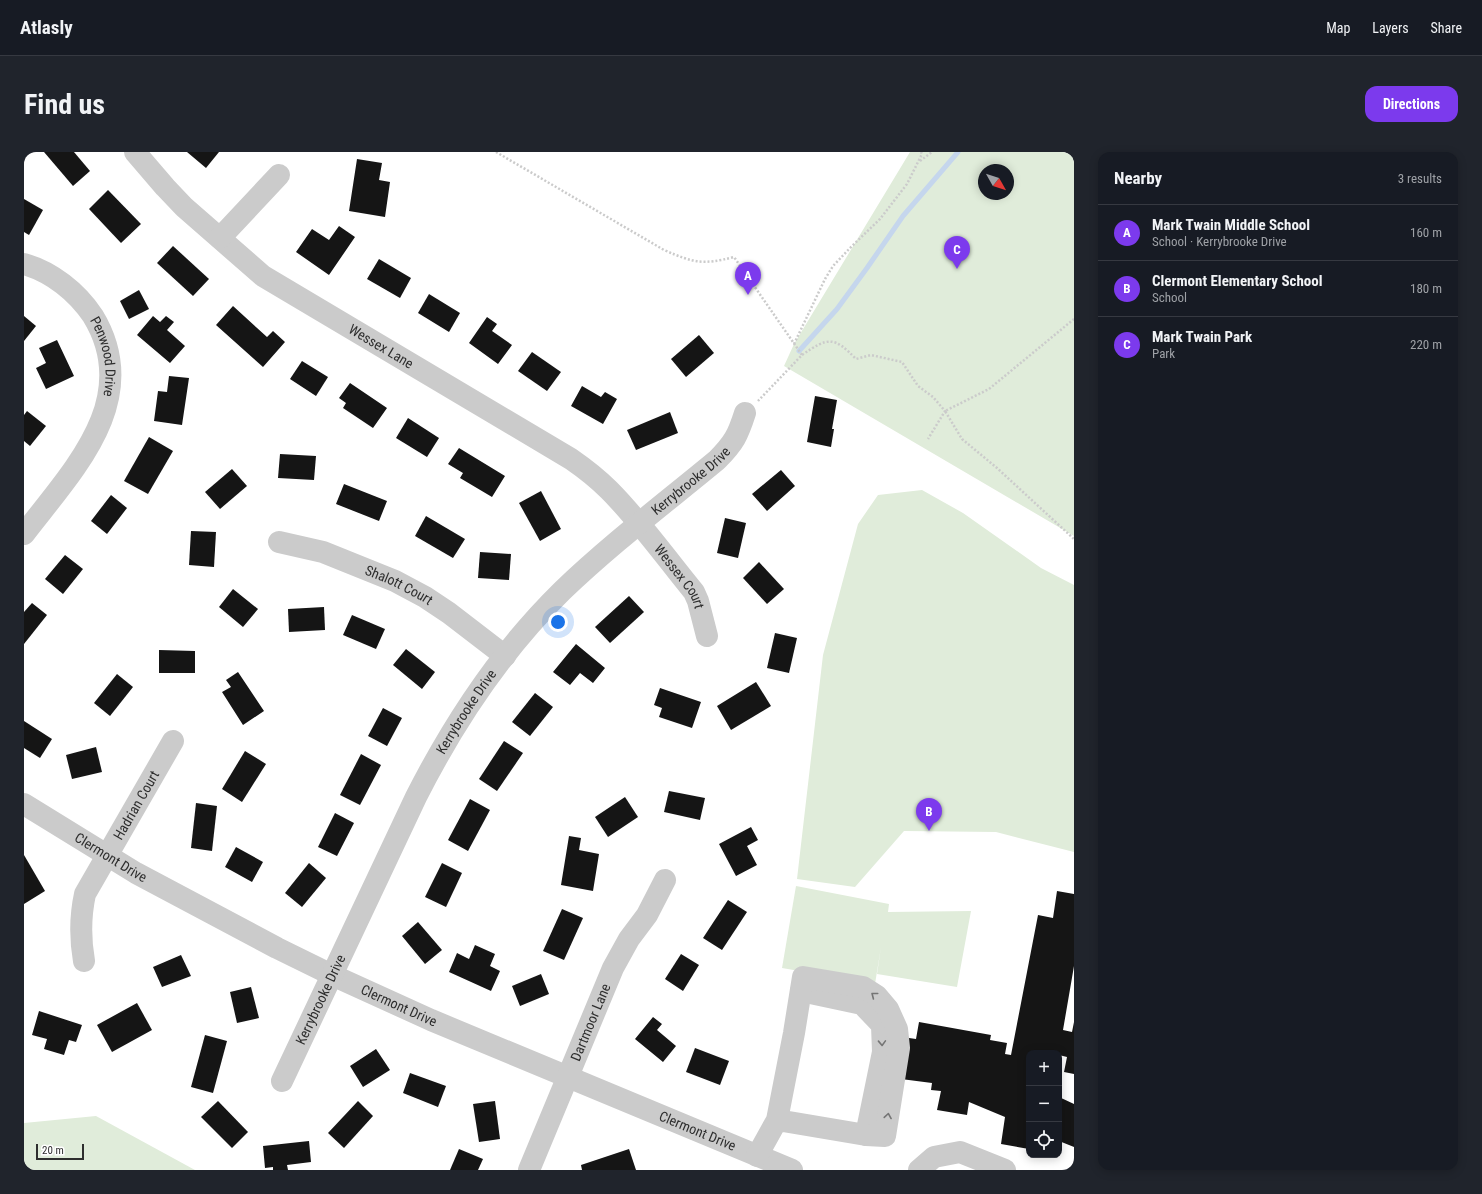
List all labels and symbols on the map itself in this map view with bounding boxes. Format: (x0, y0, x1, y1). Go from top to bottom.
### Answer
north arrow (978, 164, 1014, 200)
pin: C (944, 236, 970, 269)
pin: A (735, 262, 761, 295)
street label: Penwood Drive (87, 314, 119, 398)
street label: Wessex Lane (346, 321, 417, 372)
street label: Kerrybrooke Drive (648, 443, 734, 518)
street label: Wessex Court (651, 541, 708, 610)
street label: Shalott Court (363, 562, 436, 608)
your location (548, 612, 568, 632)
street label: Kerrybrooke Drive (433, 666, 500, 757)
street label: Hadrian Court (110, 768, 162, 842)
pin: B (916, 798, 942, 831)
street label: Clermont Drive (72, 829, 150, 886)
street label: Kerrybrooke Drive (292, 952, 349, 1047)
street label: Clermont Drive (358, 981, 440, 1030)
street label: Dartmoor Lane (567, 981, 614, 1063)
one-way arrow (871, 993, 878, 1000)
one-way arrow (878, 1040, 887, 1046)
street label: Clermont Drive (657, 1108, 739, 1154)
one-way arrow (883, 1113, 892, 1119)
scale bar (36, 1142, 84, 1161)

